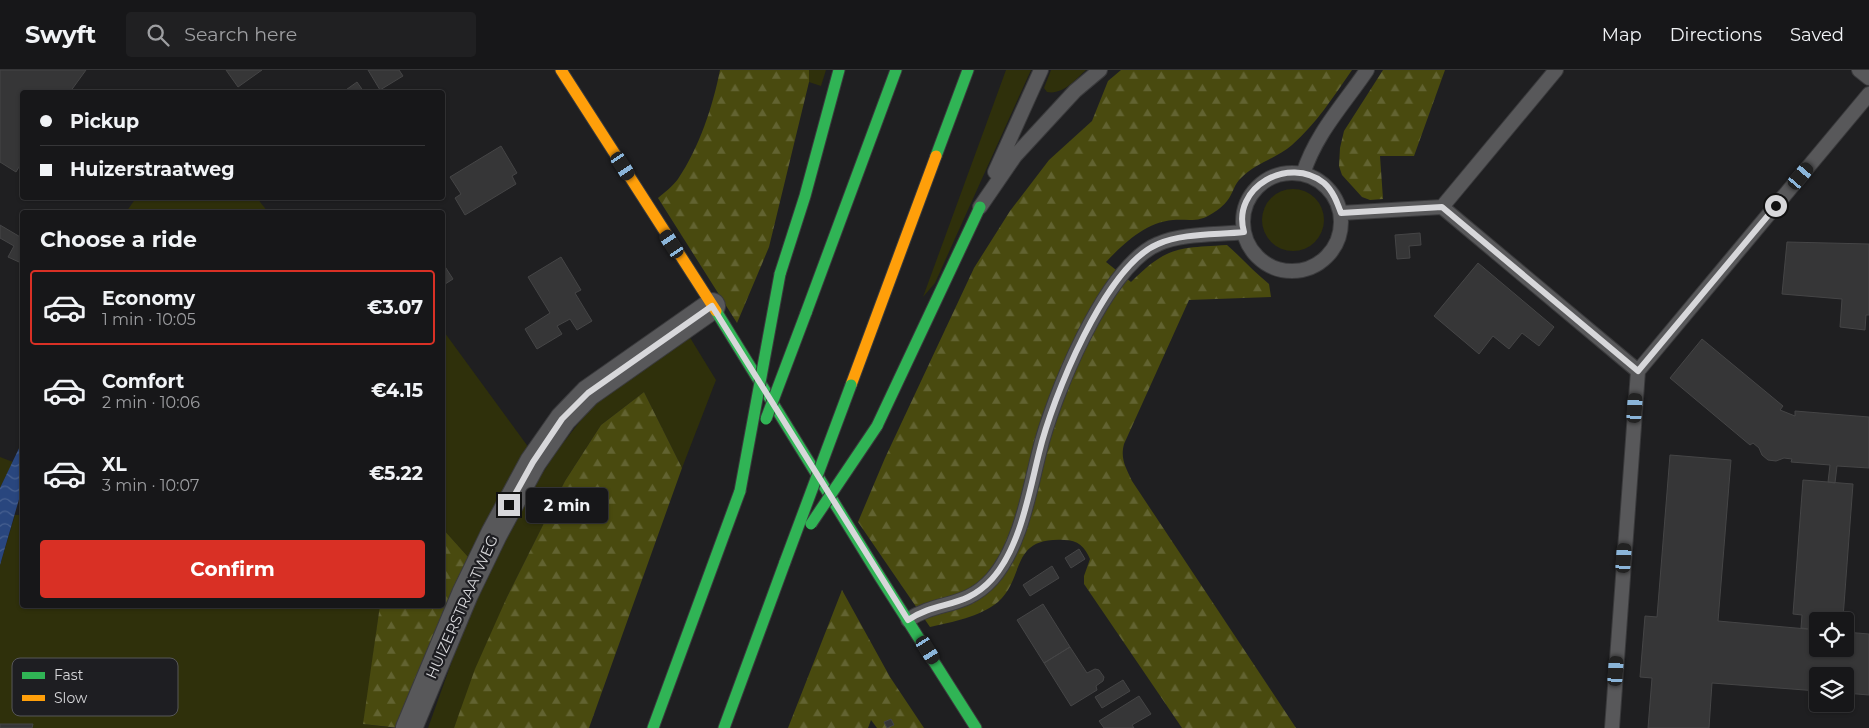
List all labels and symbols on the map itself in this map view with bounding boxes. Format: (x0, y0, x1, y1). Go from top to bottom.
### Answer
car (608, 149, 637, 183)
car (1785, 160, 1816, 192)
route start (1765, 195, 1787, 217)
car (657, 227, 686, 261)
car (1626, 393, 1643, 423)
callout: 2 min (526, 488, 609, 522)
route end (498, 494, 520, 516)
street label: HUIZERSTRAATWEG (421, 532, 502, 682)
car (1615, 543, 1632, 573)
car (913, 633, 942, 667)
car (1607, 656, 1624, 686)
legend (12, 658, 178, 716)
text: Fast (54, 666, 84, 684)
text: Slow (54, 689, 88, 707)

